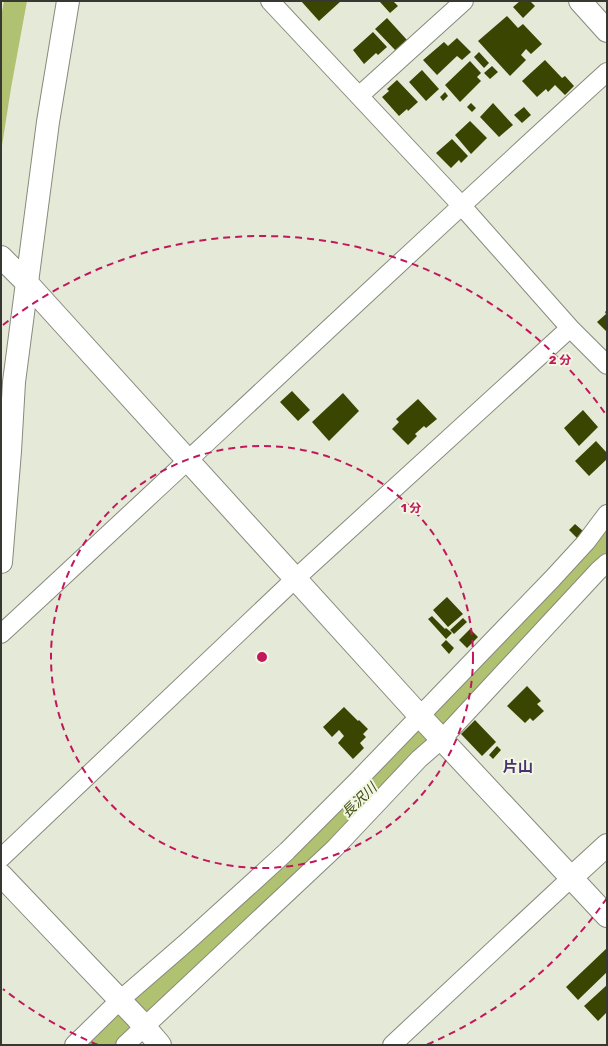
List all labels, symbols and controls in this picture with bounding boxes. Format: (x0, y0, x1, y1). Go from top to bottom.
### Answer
text: 2 分 (549, 353, 571, 367)
text: 1 分 (401, 501, 421, 515)
centre of rings (255, 650, 269, 664)
district label: 片山 (503, 758, 533, 776)
water label: 長沢川 (338, 778, 382, 821)

